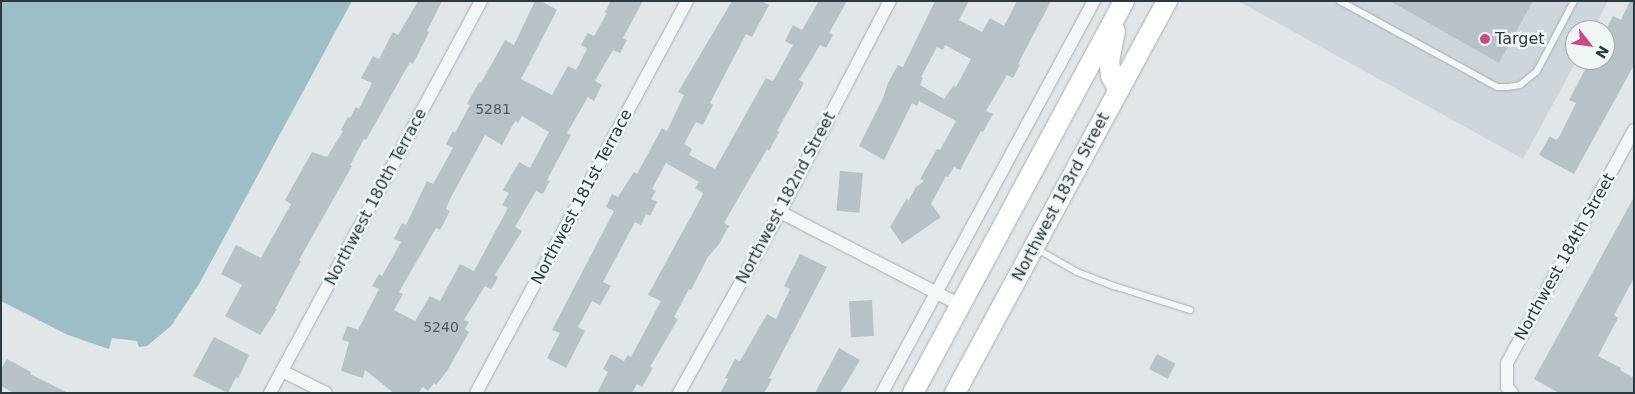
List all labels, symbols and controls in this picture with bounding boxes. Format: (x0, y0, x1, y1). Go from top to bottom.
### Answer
north arrow (1565, 20, 1615, 70)
place label: Target (1495, 29, 1544, 49)
marker: Target (1479, 33, 1491, 45)
text: N (1592, 43, 1612, 61)
house number: 5281 (475, 101, 511, 117)
street label: Northwest 180th Terrace (321, 105, 431, 289)
street label: Northwest 181st Terrace (528, 106, 636, 288)
street label: Northwest 182nd Street (732, 109, 840, 287)
street label: Northwest 183rd Street (1008, 109, 1114, 285)
street label: Northwest 184th Street (1511, 170, 1619, 344)
house number: 5240 (423, 319, 459, 335)

